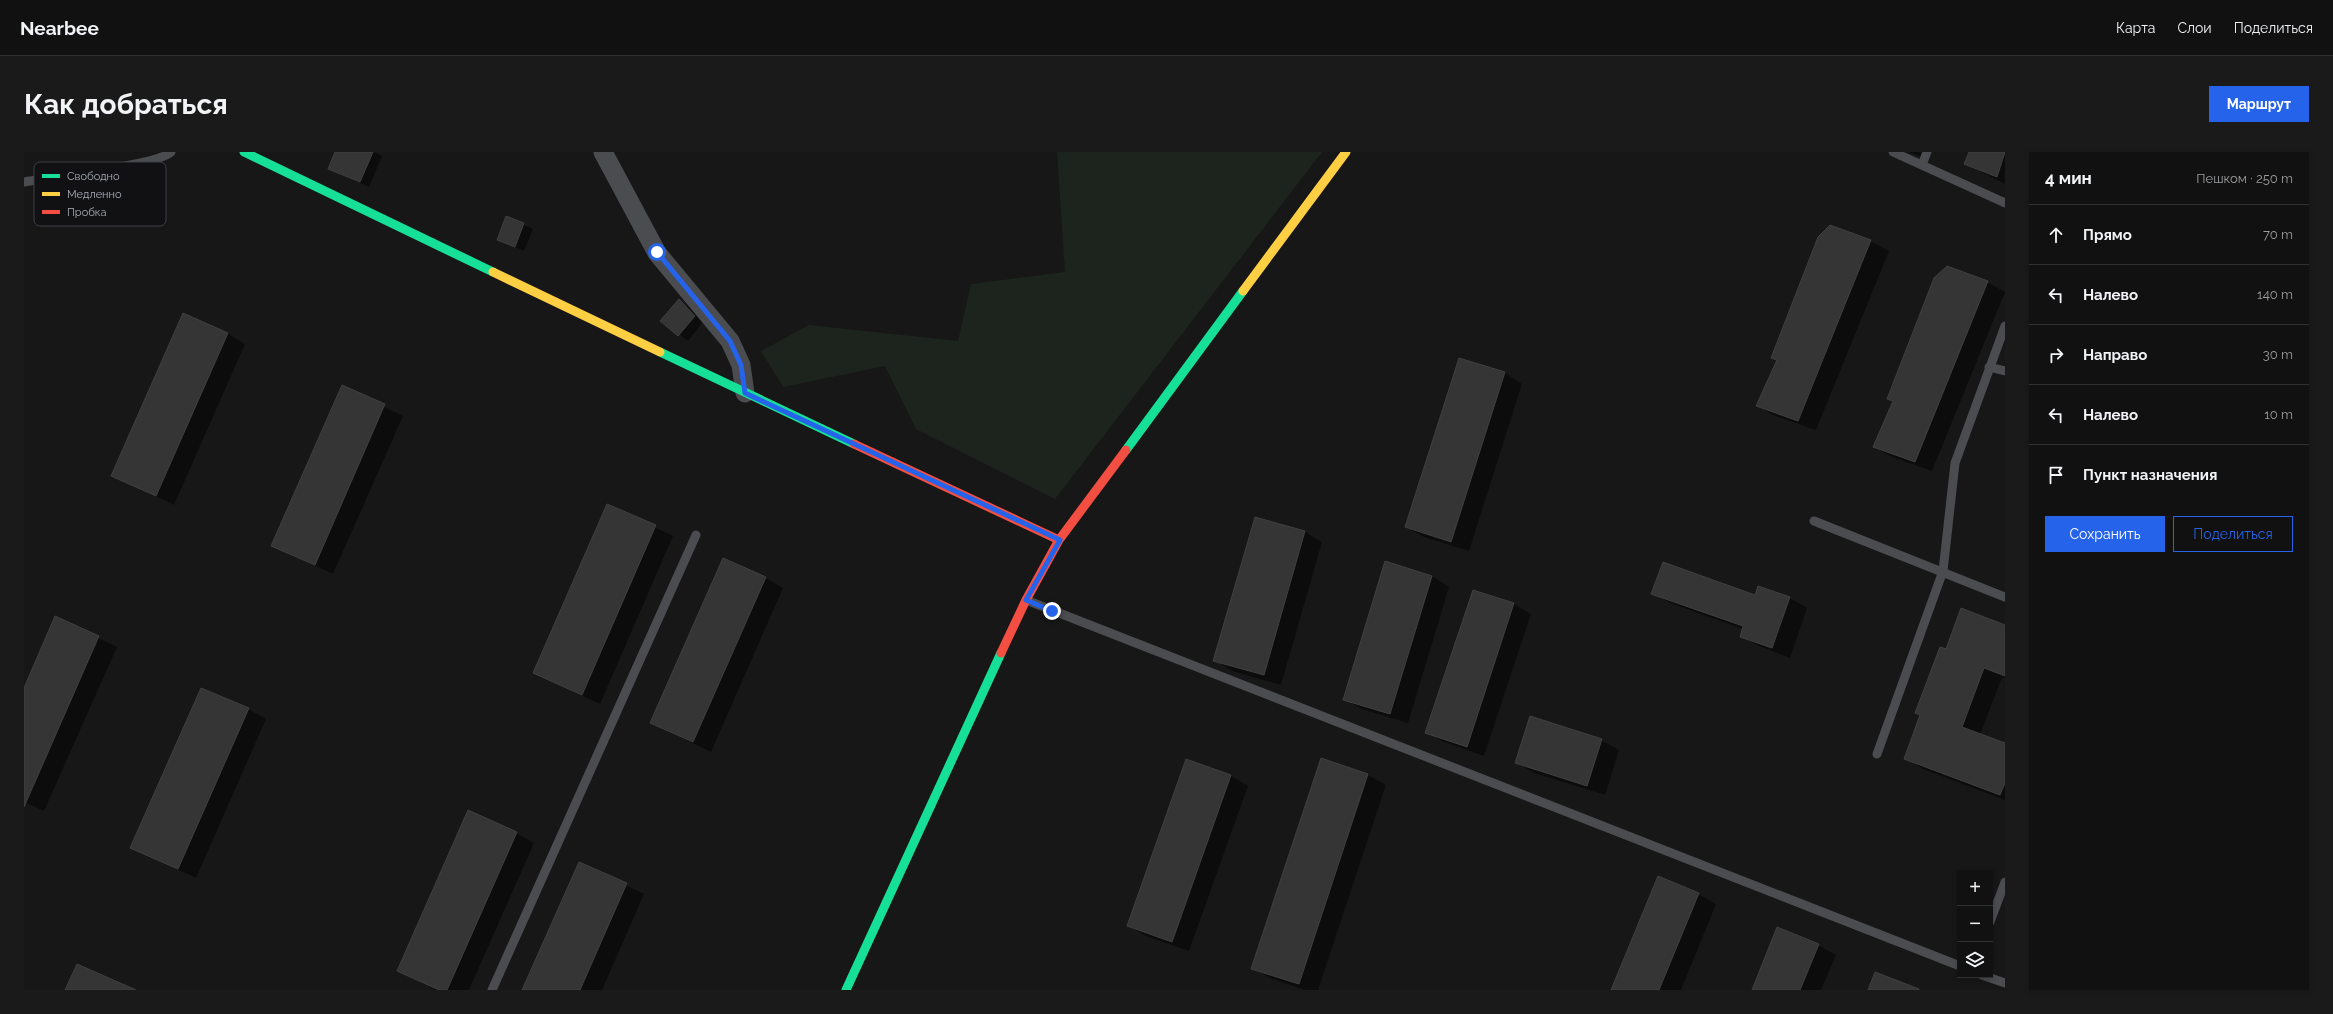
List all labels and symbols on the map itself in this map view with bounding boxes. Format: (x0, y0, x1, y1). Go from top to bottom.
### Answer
legend (34, 162, 166, 226)
text: Свободно (67, 170, 120, 183)
text: Медленно (67, 188, 122, 201)
text: Пробка (67, 206, 107, 219)
route start (648, 243, 666, 261)
route end (1043, 602, 1061, 620)

